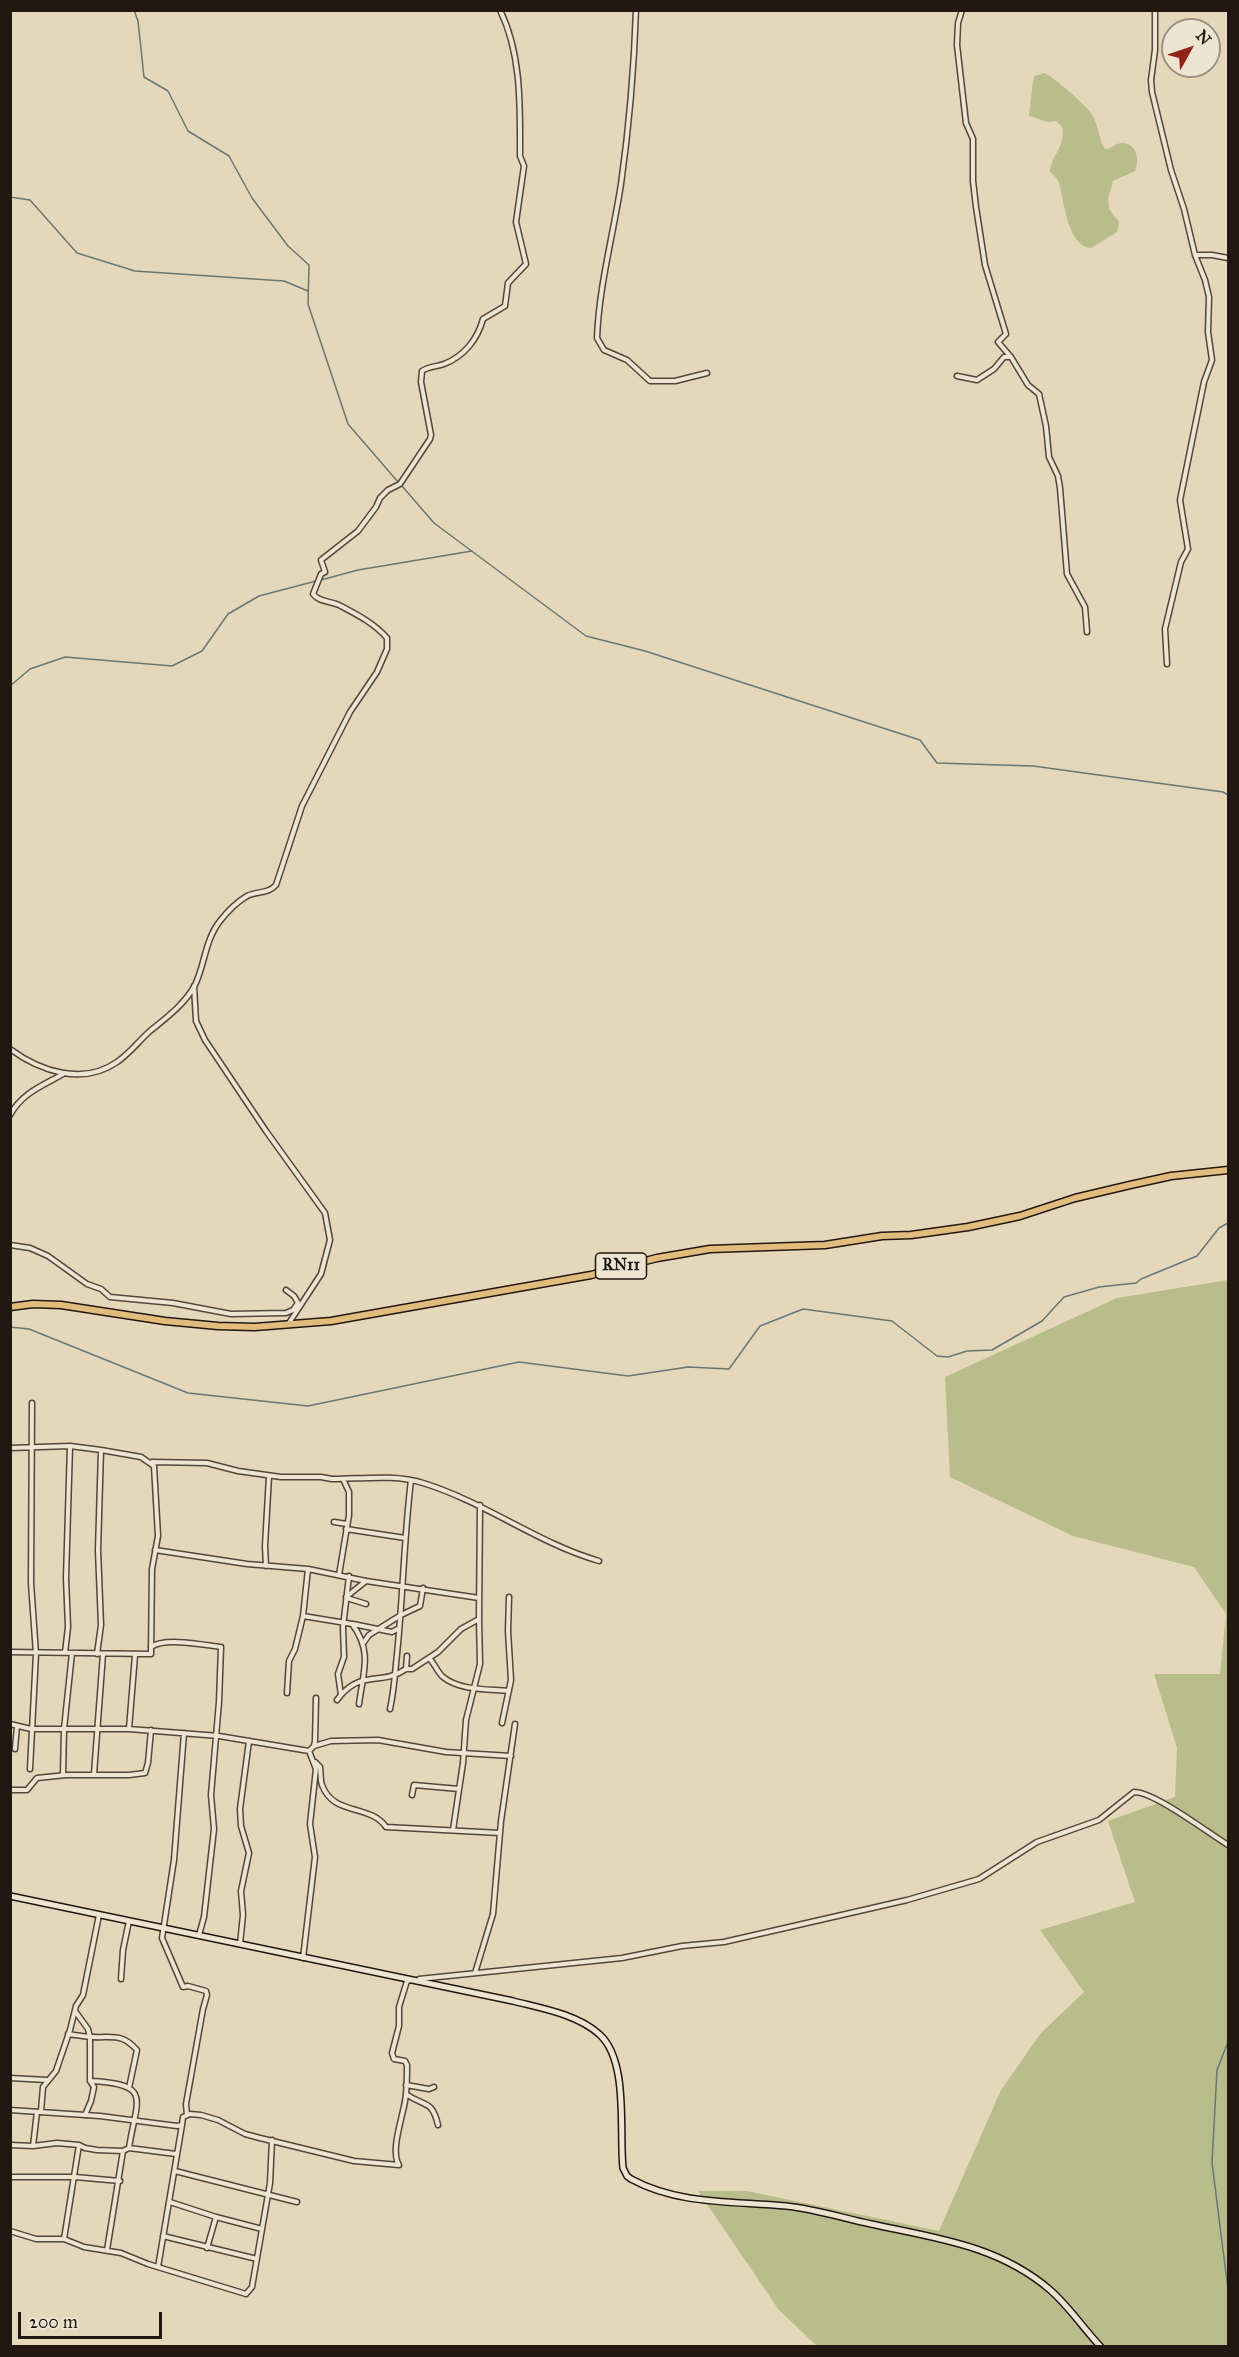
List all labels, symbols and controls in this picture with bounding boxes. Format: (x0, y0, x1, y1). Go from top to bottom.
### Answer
north arrow (1161, 18, 1221, 78)
text: N (1192, 26, 1215, 49)
road number: RN11 (596, 1253, 646, 1279)
scale bar (21, 2300, 165, 2338)
text: 200 m (29, 2311, 78, 2333)

